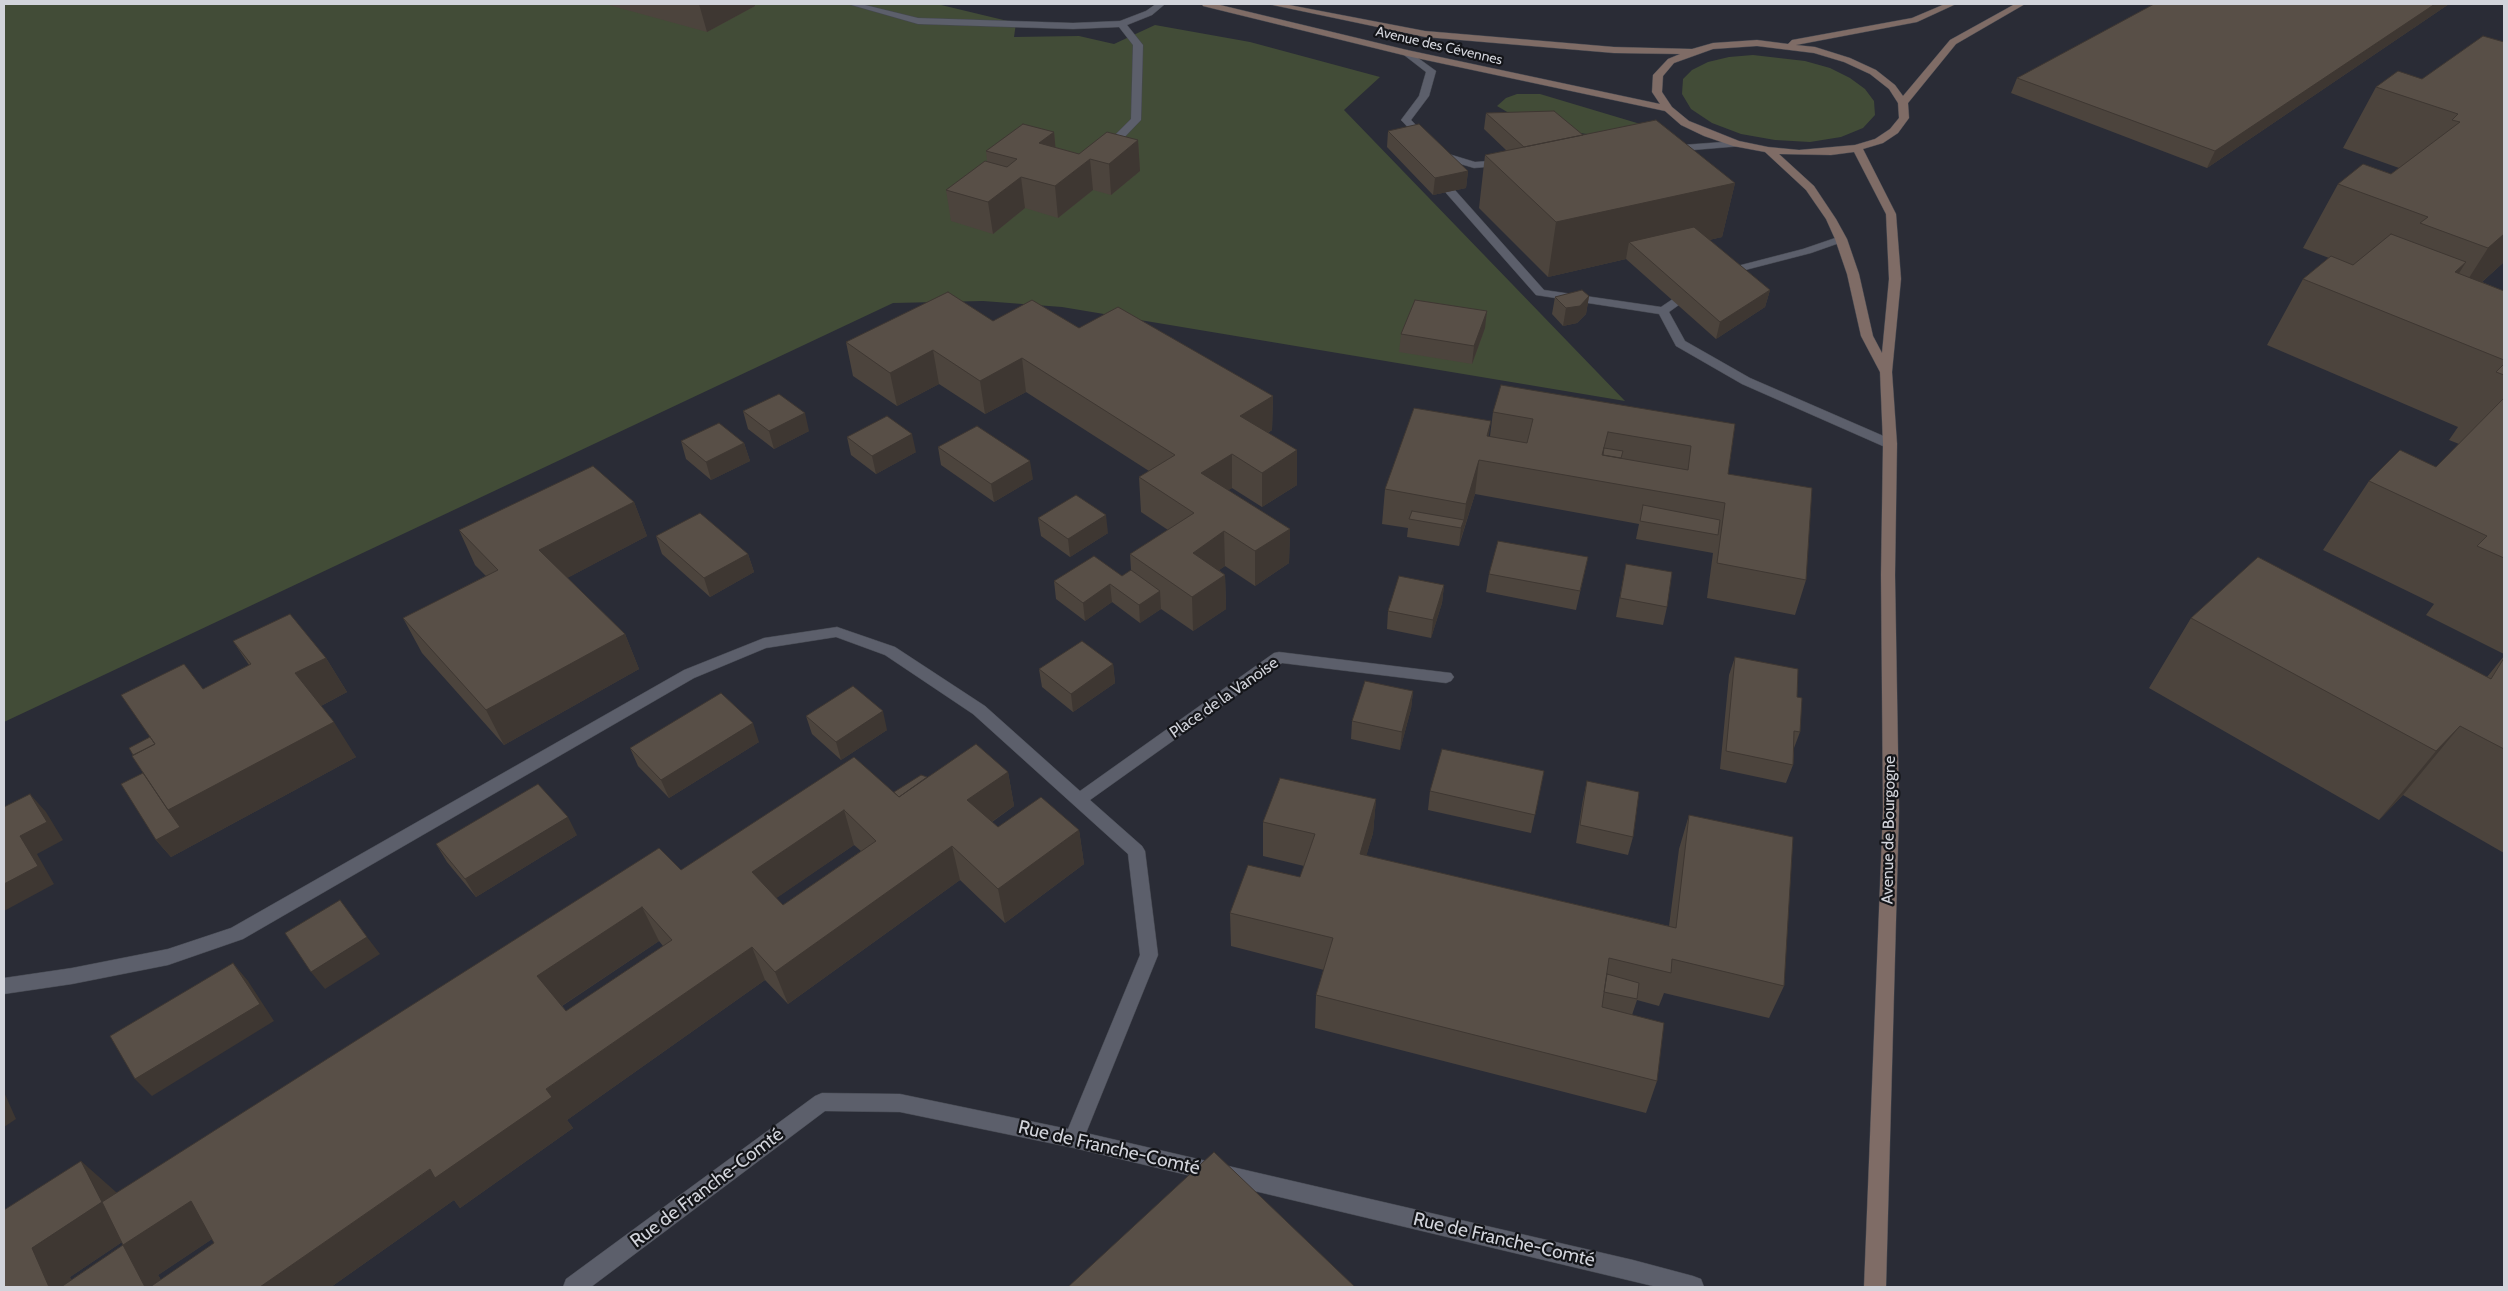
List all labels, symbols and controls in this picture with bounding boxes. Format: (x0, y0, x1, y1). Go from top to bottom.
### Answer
street label: Avenue des Cévennes (1374, 23, 1504, 69)
street label: Place de la Vanoise (1166, 653, 1282, 743)
street label: Avenue de Bourgogne (1878, 756, 1900, 904)
street label: Rue de Franche-Comté (1016, 1116, 1202, 1180)
street label: Rue de Franche-Comté (626, 1123, 788, 1253)
street label: Rue de Franche-Comté (1411, 1208, 1597, 1272)

